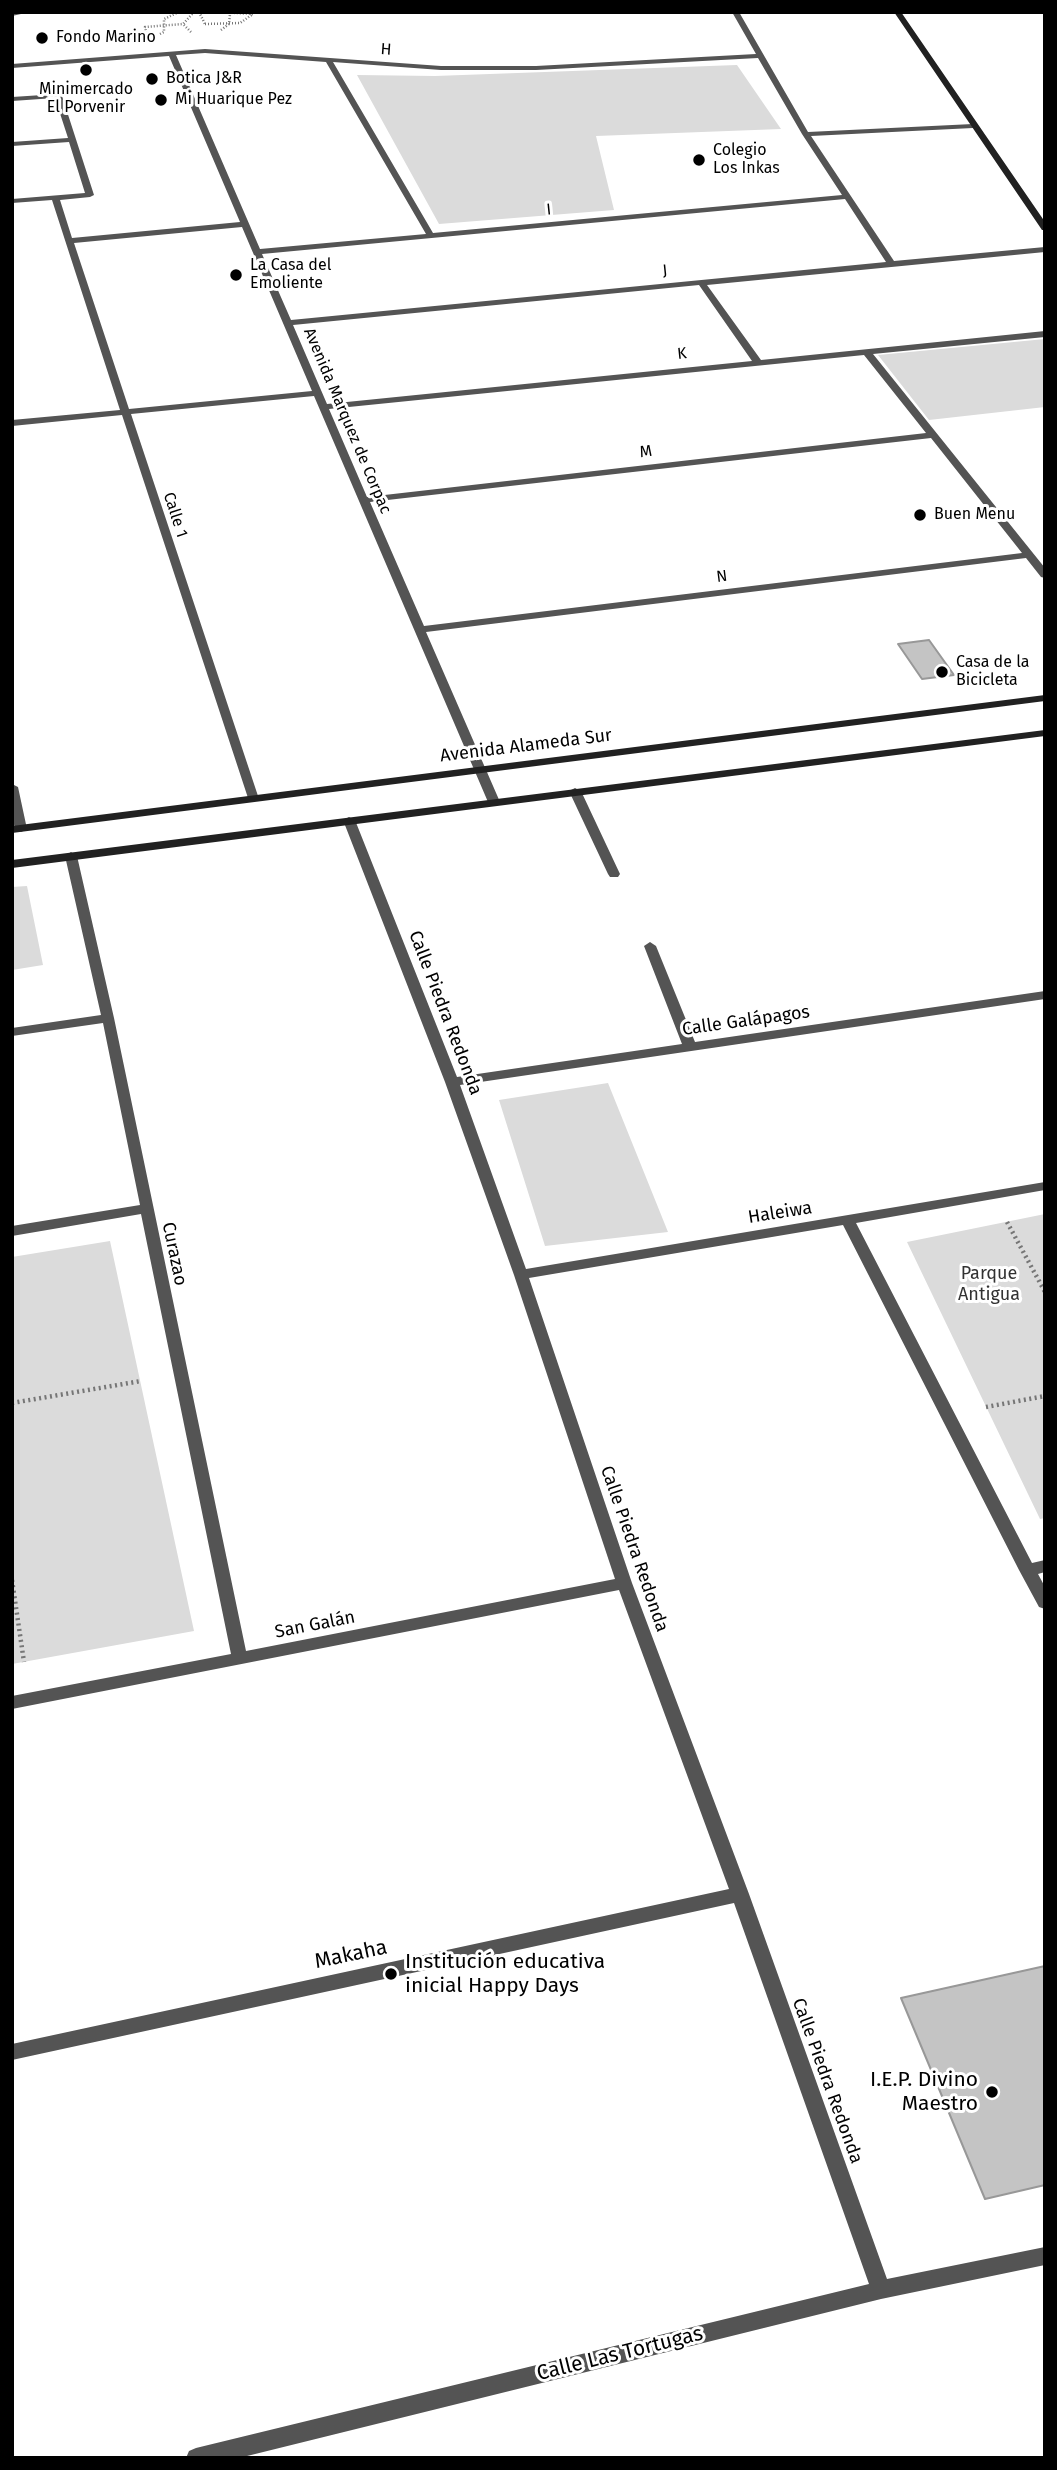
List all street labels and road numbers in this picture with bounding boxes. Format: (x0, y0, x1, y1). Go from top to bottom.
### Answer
street label: H (380, 40, 392, 60)
street label: I (546, 200, 552, 220)
street label: J (662, 261, 668, 281)
street label: Avenida Marquez de Corpac (299, 325, 395, 517)
street label: K (676, 344, 688, 364)
street label: M (639, 442, 653, 462)
street label: Calle 1 (159, 490, 191, 540)
street label: N (715, 567, 729, 587)
street label: Avenida Alameda Sur (439, 725, 613, 767)
street label: Calle Piedra Redonda (404, 928, 486, 1098)
street label: Calle Galápagos (681, 1001, 811, 1041)
street label: Haleiwa (747, 1197, 813, 1229)
street label: Curazao (157, 1220, 191, 1288)
street label: Calle Piedra Redonda (595, 1463, 673, 1635)
street label: San Galán (273, 1607, 357, 1643)
street label: Makaha (313, 1935, 389, 1975)
street label: Calle Piedra Redonda (787, 1995, 867, 2167)
street label: Calle Las Tortugas (534, 2321, 706, 2387)

